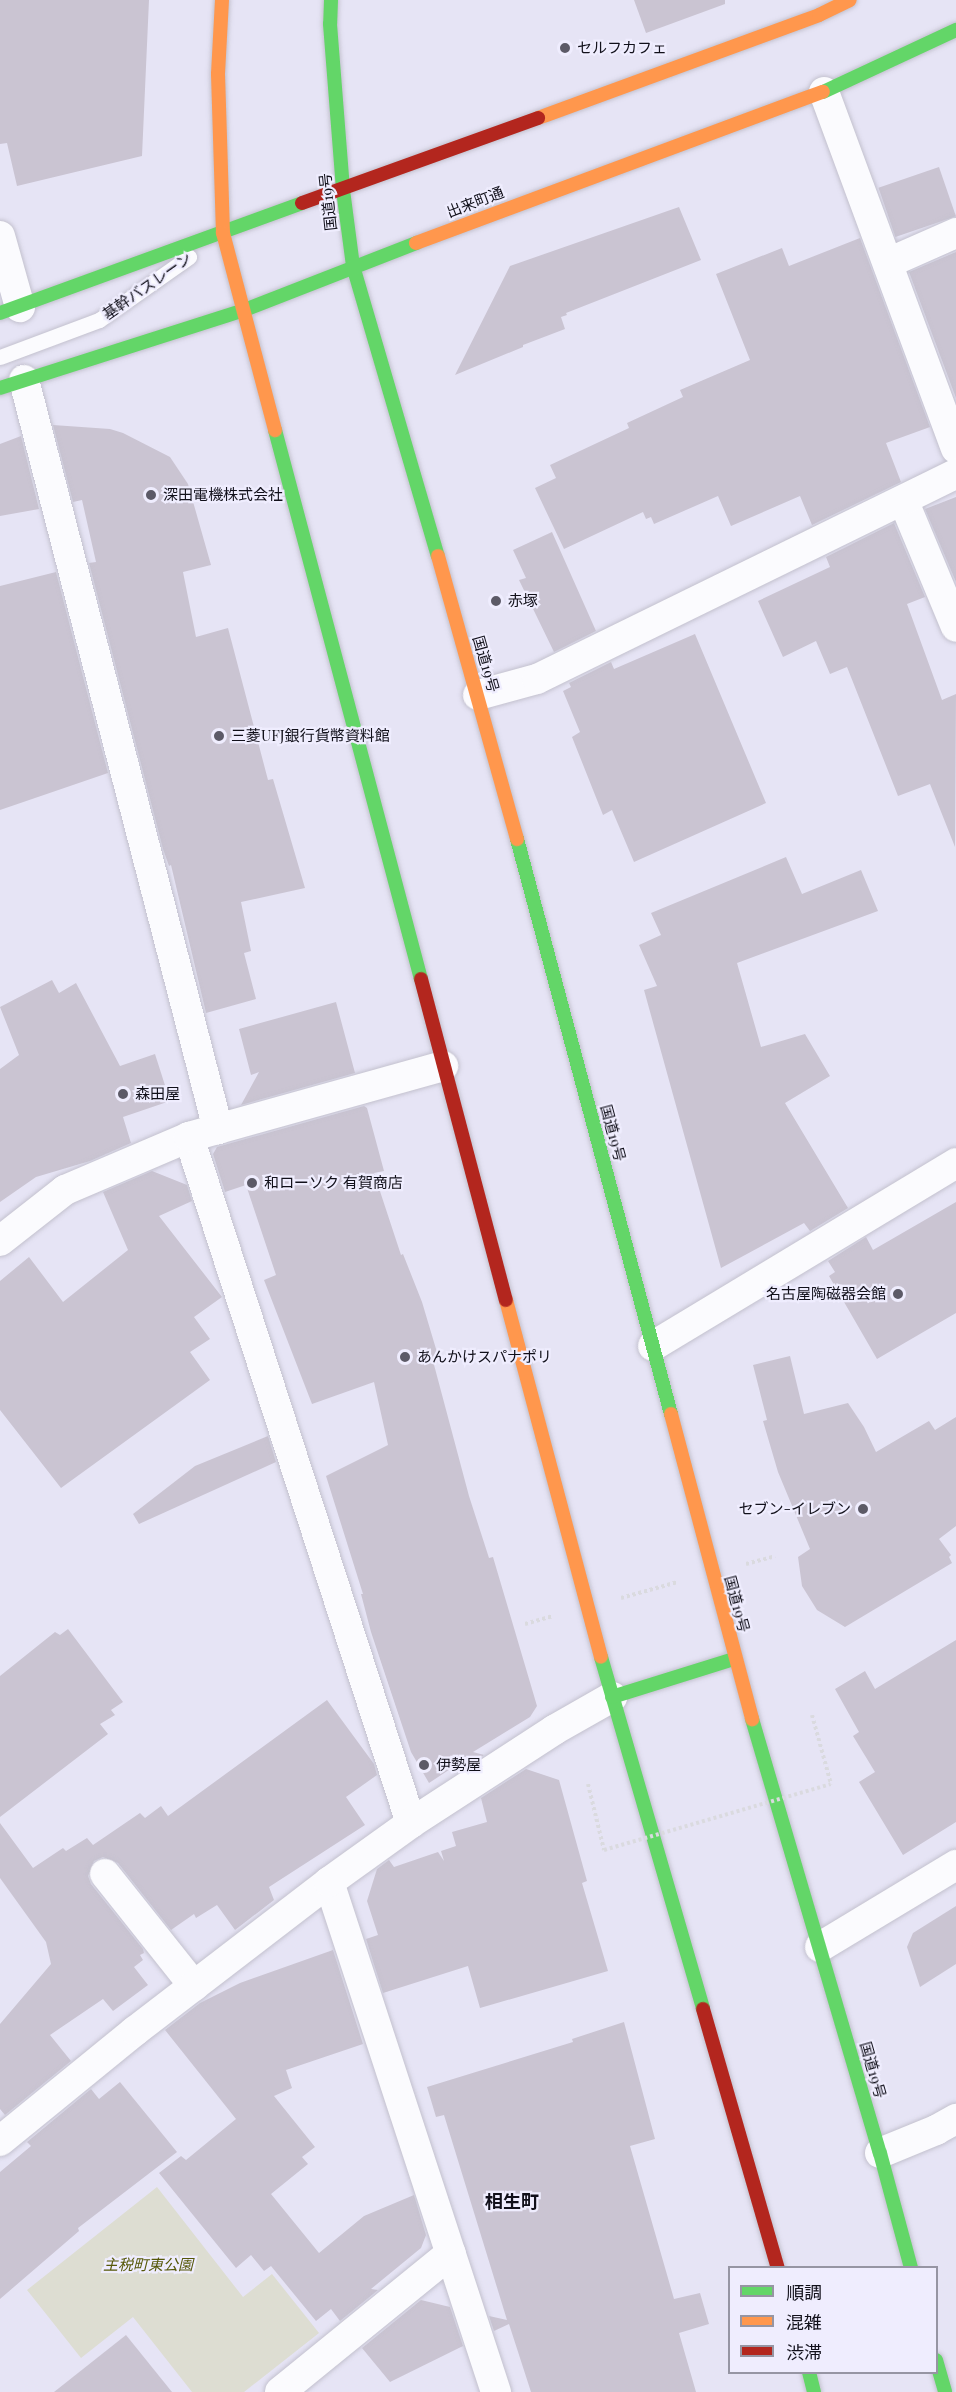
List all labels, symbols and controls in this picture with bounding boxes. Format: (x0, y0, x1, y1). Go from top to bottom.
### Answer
place label: セルフカフェ (577, 39, 667, 57)
marker: セルフカフェ (558, 41, 572, 55)
street label: 国道19号 (316, 172, 340, 232)
street label: 出来町通 (444, 183, 506, 221)
street label: 基幹バスレーン (99, 249, 195, 323)
place label: 深田電機株式会社 (163, 486, 283, 504)
marker: 深田電機株式会社 (144, 488, 158, 502)
place label: 赤塚 (508, 592, 538, 610)
marker: 赤塚 (489, 594, 503, 608)
street label: 国道19号 (469, 634, 503, 694)
place label: 三菱UFJ銀行貨幣資料館 (231, 727, 390, 745)
marker: 三菱UFJ銀行貨幣資料館 (212, 729, 226, 743)
place label: 森田屋 (135, 1085, 180, 1103)
marker: 森田屋 (116, 1087, 130, 1101)
street label: 国道19号 (597, 1103, 629, 1163)
place label: 和ローソク 有賀商店 (264, 1174, 403, 1192)
marker: 和ローソク 有賀商店 (245, 1176, 259, 1190)
place label: 名古屋陶磁器会館 (766, 1285, 886, 1303)
marker: 名古屋陶磁器会館 (891, 1287, 905, 1301)
place label: あんかけスパナポリ (417, 1348, 552, 1366)
marker: あんかけスパナポリ (398, 1350, 412, 1364)
place label: セブン-イレブン (739, 1500, 851, 1518)
marker: セブン-イレブン (856, 1502, 870, 1516)
street label: 国道19号 (721, 1574, 753, 1634)
place label: 伊勢屋 (436, 1756, 481, 1774)
marker: 伊勢屋 (417, 1758, 431, 1772)
street label: 国道19号 (856, 2040, 890, 2100)
district label: 相生町 (485, 2190, 539, 2212)
park label: 主税町東公園 (103, 2256, 193, 2274)
legend (728, 2266, 938, 2374)
text: 順調 (786, 2280, 822, 2304)
text: 混雑 (786, 2310, 822, 2334)
text: 渋滞 (786, 2340, 822, 2364)

